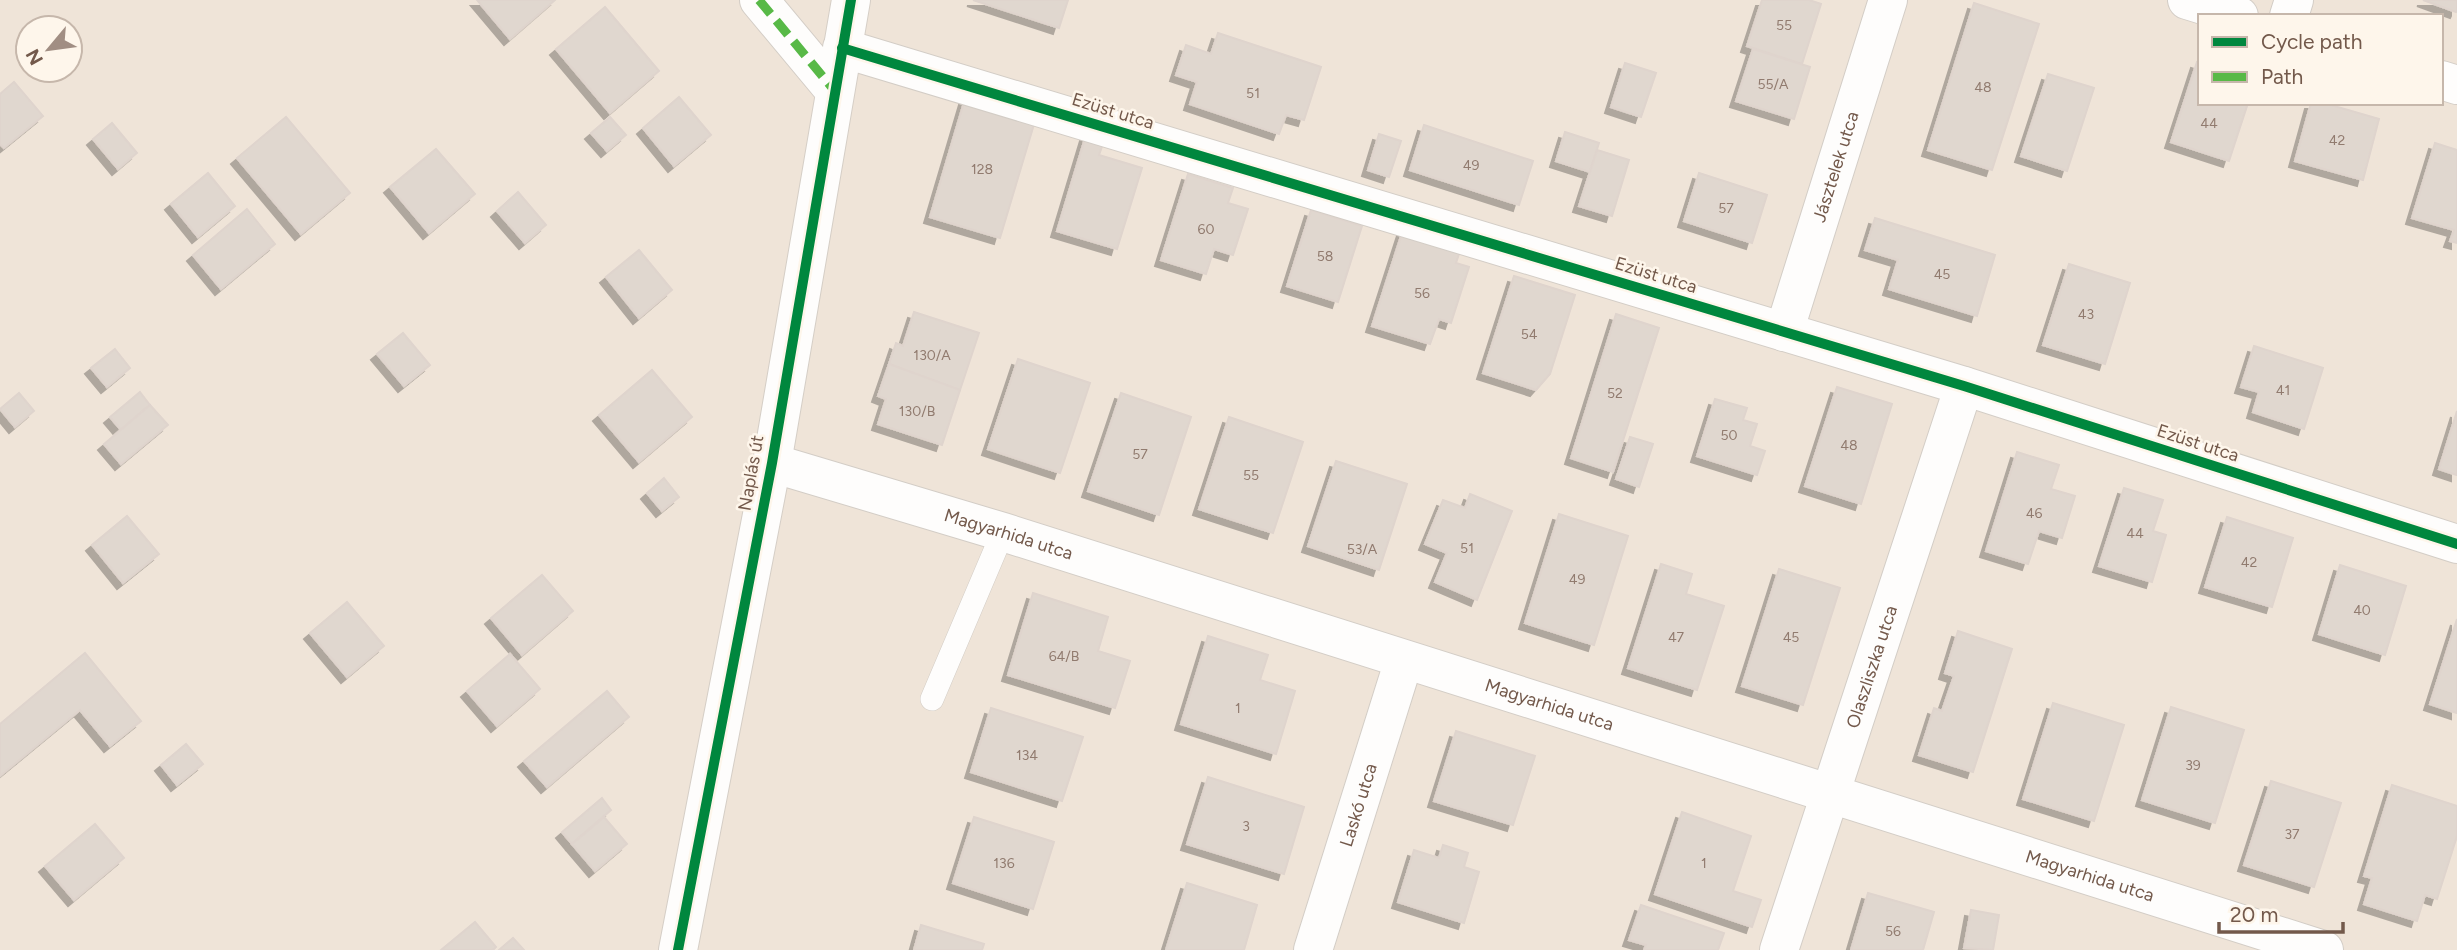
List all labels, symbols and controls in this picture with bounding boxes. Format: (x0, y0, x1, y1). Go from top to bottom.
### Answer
north arrow (14, 14, 84, 84)
legend (2198, 14, 2443, 105)
house number: 55 (1776, 17, 1792, 34)
text: Cycle path (2261, 29, 2362, 54)
text: N (21, 45, 48, 69)
text: Path (2261, 64, 2303, 89)
house number: 55/A (1757, 76, 1789, 93)
house number: 48 (1974, 79, 1992, 96)
house number: 51 (1246, 85, 1260, 102)
street label: Ezüst utca (1069, 88, 1157, 134)
street label: Jásztelek utca (1808, 109, 1863, 225)
house number: 44 (2200, 115, 2218, 132)
house number: 42 (2329, 132, 2345, 149)
house number: 49 (1463, 157, 1479, 174)
house number: 128 (971, 161, 993, 178)
house number: 57 (1718, 200, 1734, 217)
house number: 60 (1198, 221, 1214, 238)
house number: 58 (1317, 248, 1333, 265)
street label: Ezüst utca (1612, 252, 1700, 298)
house number: 45 (1934, 266, 1950, 283)
house number: 56 (1414, 285, 1430, 302)
house number: 43 (2078, 306, 2094, 323)
house number: 54 (1521, 326, 1538, 343)
house number: 130/A (913, 347, 951, 364)
house number: 41 (2276, 382, 2290, 399)
house number: 52 (1607, 385, 1623, 402)
house number: 130/B (899, 403, 935, 420)
street label: Ezüst utca (2154, 419, 2242, 467)
house number: 50 (1720, 427, 1738, 444)
street label: Naplás út (734, 433, 769, 513)
house number: 48 (1840, 437, 1858, 454)
house number: 57 (1132, 446, 1148, 463)
house number: 55 (1243, 467, 1259, 484)
street label: Magyarhida utca (941, 504, 1076, 564)
house number: 46 (2026, 505, 2042, 522)
house number: 44 (2126, 525, 2144, 542)
house number: 51 (1460, 540, 1474, 557)
house number: 53/A (1347, 541, 1378, 558)
house number: 42 (2241, 554, 2257, 571)
house number: 49 (1569, 571, 1585, 588)
house number: 40 (2353, 602, 2371, 619)
street label: Olaszliszka utca (1842, 603, 1902, 731)
house number: 47 (1668, 629, 1685, 646)
house number: 45 (1783, 629, 1799, 646)
house number: 64/B (1049, 648, 1079, 665)
street label: Magyarhida utca (1482, 674, 1616, 735)
house number: 1 (1235, 700, 1241, 717)
house number: 134 (1016, 747, 1038, 764)
house number: 39 (2185, 757, 2201, 774)
street label: Laskó utca (1335, 761, 1382, 849)
house number: 3 (1242, 818, 1250, 835)
house number: 37 (2284, 826, 2300, 843)
street label: Magyarhida utca (2023, 845, 2157, 907)
house number: 136 (993, 855, 1015, 872)
house number: 1 (1701, 855, 1707, 872)
scale bar (2219, 890, 2343, 934)
text: 20 m (2230, 902, 2278, 927)
house number: 56 (1885, 923, 1901, 940)

